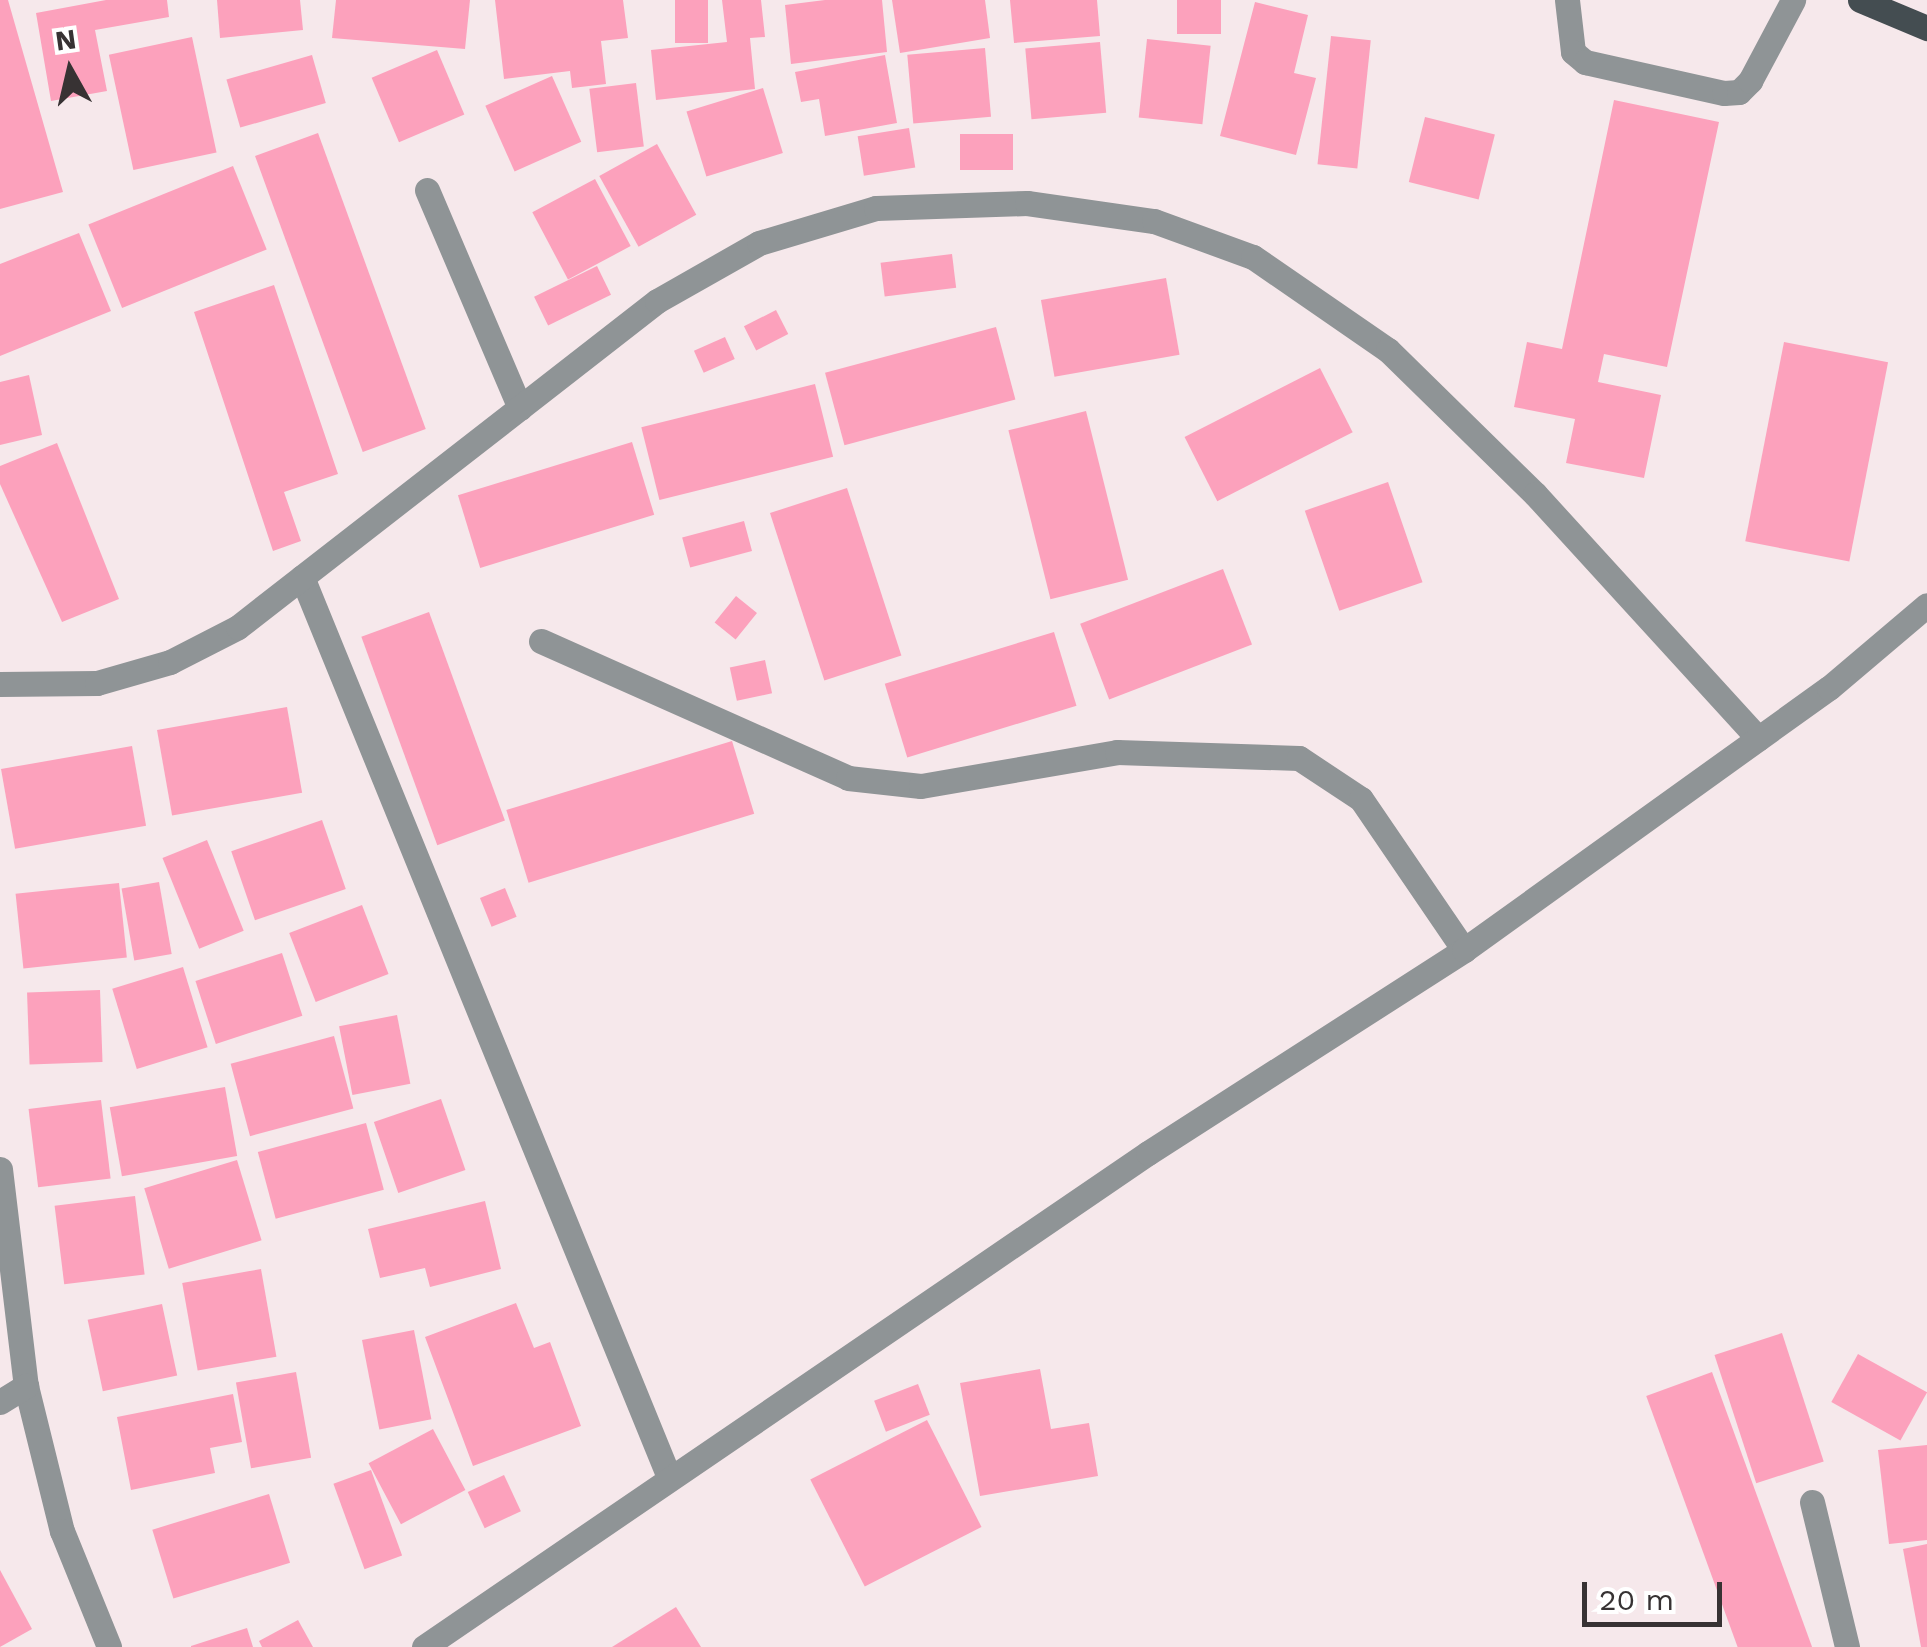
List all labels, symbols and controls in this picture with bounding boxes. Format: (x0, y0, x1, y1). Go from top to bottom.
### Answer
north arrow (20, 20, 120, 120)
text: N (53, 22, 78, 58)
scale bar (1587, 1562, 1727, 1624)
text: 20 m (1599, 1582, 1674, 1617)

